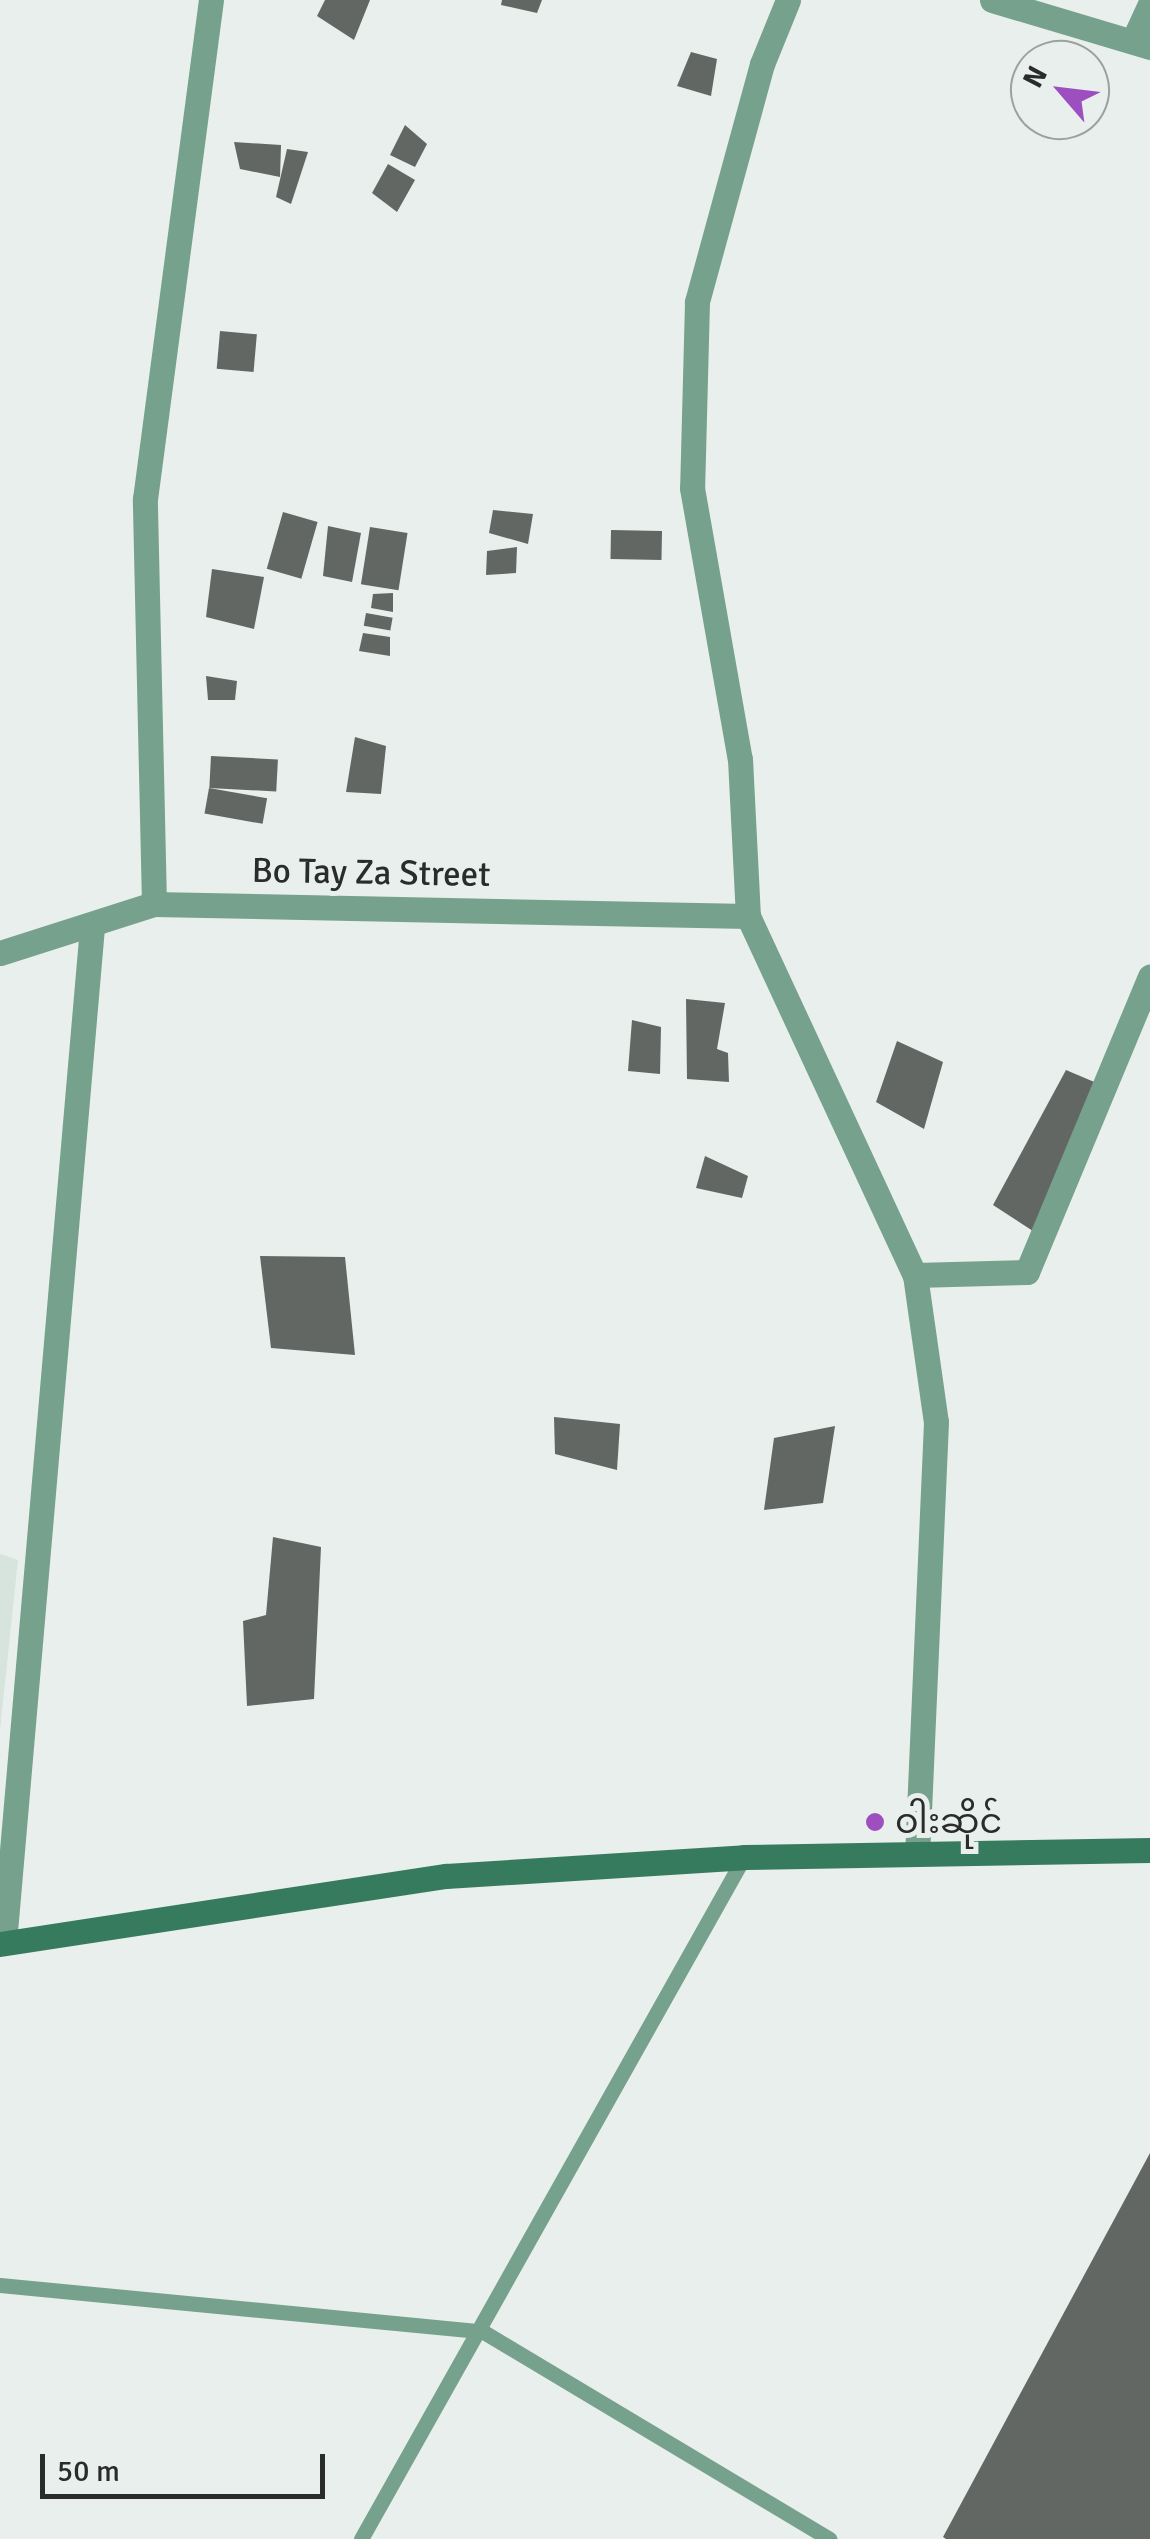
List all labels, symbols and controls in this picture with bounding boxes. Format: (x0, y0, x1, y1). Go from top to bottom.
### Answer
north arrow (1010, 40, 1110, 140)
text: N (1016, 60, 1055, 93)
street label: Bo Tay Za Street (251, 850, 491, 896)
place label: ဝါးဆိုင် (895, 1801, 1002, 1843)
marker: ဝါးဆိုင် (864, 1811, 886, 1833)
scale bar (45, 2434, 330, 2496)
text: 50 m (57, 2453, 120, 2490)

